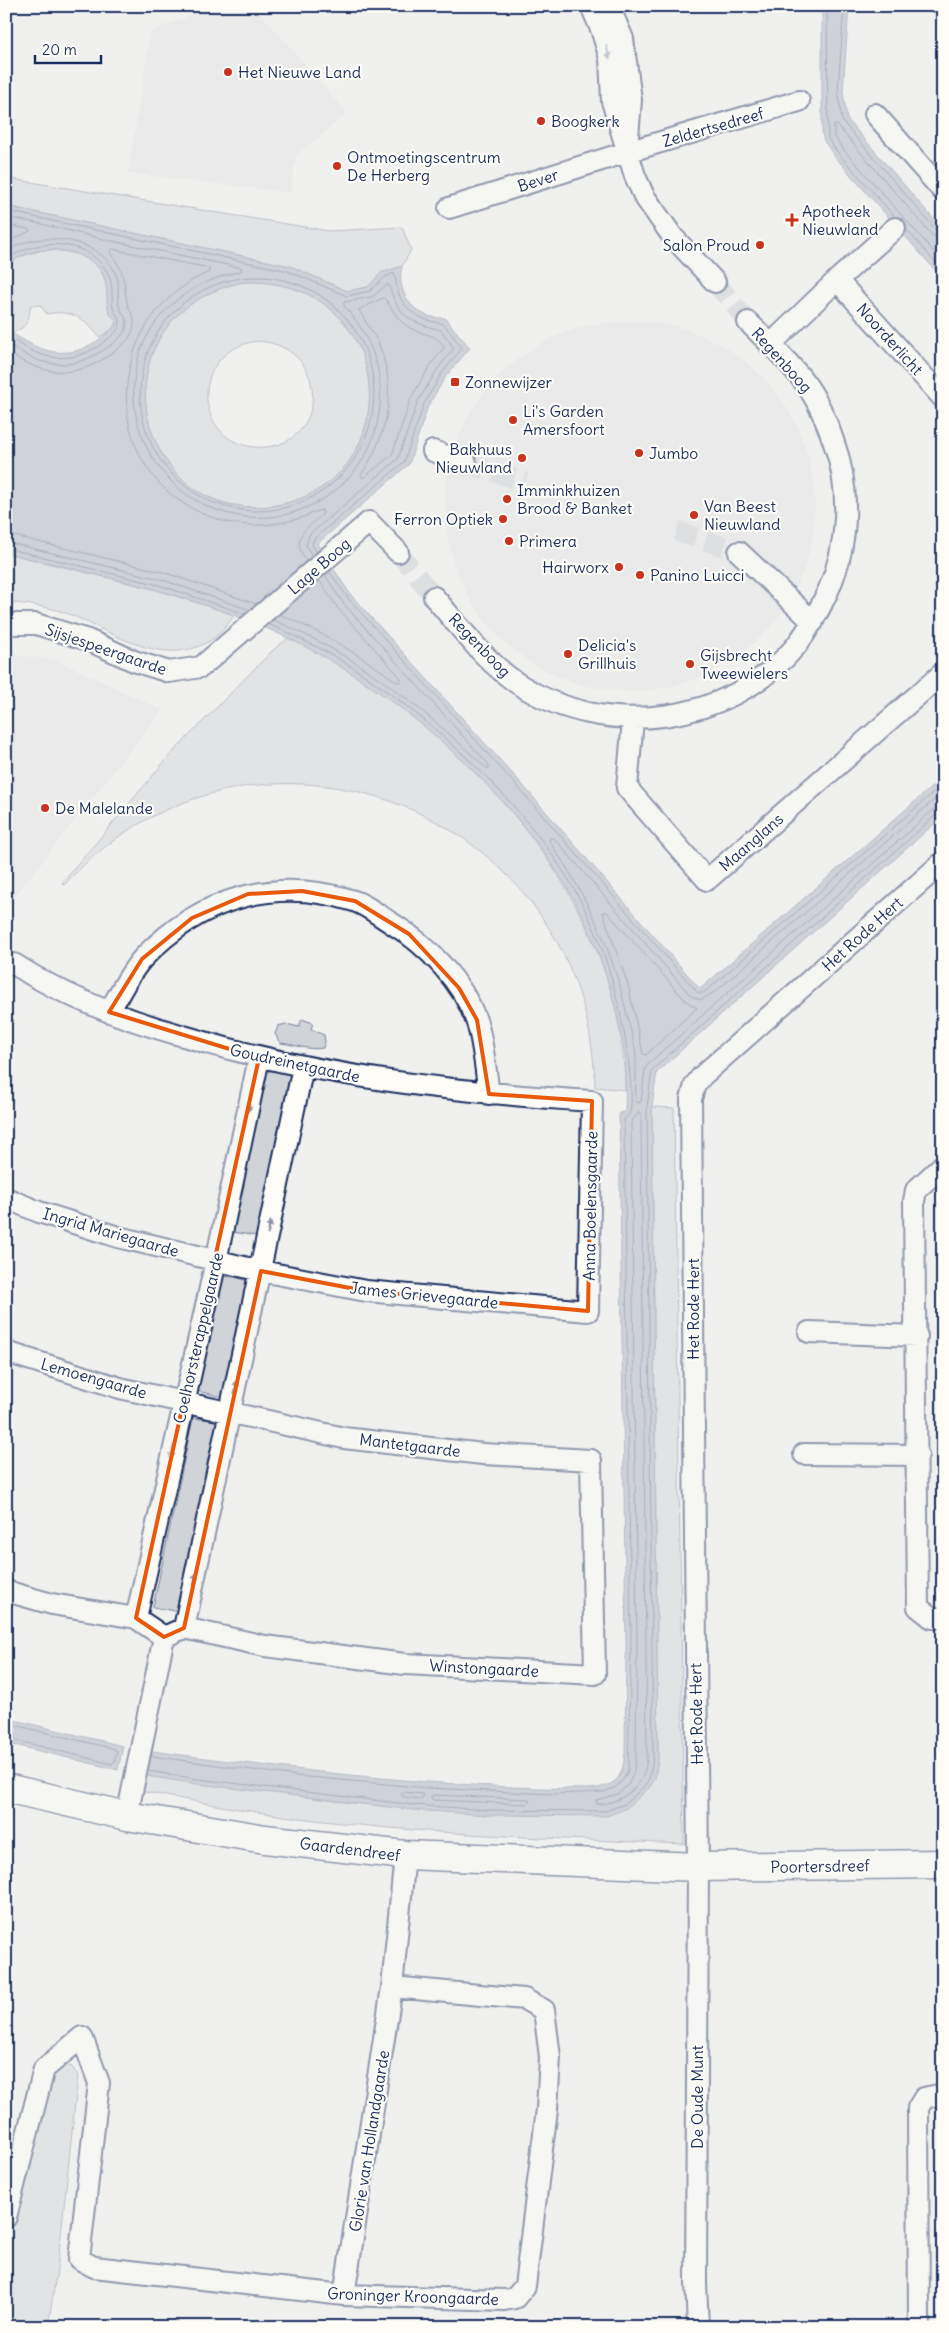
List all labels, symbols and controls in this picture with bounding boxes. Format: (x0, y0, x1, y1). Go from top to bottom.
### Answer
scale bar (35, 32, 101, 64)
text: 20 m (42, 40, 77, 59)
one-way arrow (604, 44, 612, 59)
place label: Het Nieuwe Land (238, 62, 361, 82)
marker: Het Nieuwe Land (222, 66, 234, 78)
street label: Zeldertsedreef (660, 103, 767, 151)
place label: Boogkerk (551, 111, 620, 131)
marker: Boogkerk (535, 115, 547, 127)
place label: Ontmoetingscentrum De Herberg (347, 147, 501, 185)
marker: Ontmoetingscentrum De Herberg (331, 160, 343, 172)
street label: Bever (515, 164, 562, 196)
place label: Apotheek Nieuwland (802, 201, 879, 239)
marker: Apotheek Nieuwland (786, 214, 798, 226)
place label: Salon Proud (663, 235, 750, 255)
marker: Salon Proud (754, 239, 766, 251)
street label: Noorderlicht (853, 299, 928, 379)
street label: Regenboog (747, 323, 817, 397)
place label: Zonnewijzer (465, 372, 553, 392)
marker: Zonnewijzer (449, 376, 461, 388)
place label: Li's Garden Amersfoort (523, 401, 605, 439)
marker: Li's Garden Amersfoort (507, 414, 519, 426)
place label: Bakhuus Nieuwland (436, 439, 512, 477)
place label: Jumbo (649, 443, 698, 463)
marker: Jumbo (633, 447, 645, 459)
marker: Bakhuus Nieuwland (516, 452, 528, 464)
place label: Imminkhuizen Brood & Banket (517, 480, 633, 518)
marker: Imminkhuizen Brood & Banket (501, 493, 513, 505)
place label: Van Beest Nieuwland (704, 496, 781, 534)
place label: Ferron Optiek (394, 509, 493, 529)
marker: Van Beest Nieuwland (688, 509, 700, 521)
marker: Ferron Optiek (497, 513, 509, 525)
place label: Primera (519, 531, 577, 551)
street label: Lage Boog (284, 533, 354, 599)
marker: Primera (503, 535, 515, 547)
place label: Hairworx (542, 557, 609, 577)
marker: Hairworx (613, 561, 625, 573)
place label: Panino Luicci (650, 565, 744, 585)
marker: Panino Luicci (634, 569, 646, 581)
street label: Regenboog (445, 609, 515, 681)
street label: Sijsjespeergaarde (43, 619, 169, 679)
place label: Delicia's Grillhuis (578, 635, 636, 673)
place label: Gijsbrecht Tweewielers (700, 645, 788, 683)
marker: Delicia's Grillhuis (562, 648, 574, 660)
marker: Gijsbrecht Tweewielers (684, 658, 696, 670)
place label: De Malelande (55, 798, 153, 818)
marker: De Malelande (39, 802, 51, 814)
street label: Maanglans (715, 809, 787, 875)
street label: Het Rode Hert (817, 892, 907, 976)
street label: Goudreinetgaarde (228, 1039, 362, 1087)
one-way arrow (245, 1098, 253, 1113)
street label: Anna Boelensgaarde (579, 1131, 601, 1281)
street label: Ingrid Mariegaarde (41, 1203, 181, 1261)
one-way arrow (266, 1220, 274, 1236)
street label: Coelhorsterappelgaarde (169, 1251, 227, 1425)
street label: Het Rode Hert (683, 1257, 703, 1360)
street label: James Grievegaarde (349, 1277, 499, 1313)
street label: Lemoengaarde (39, 1353, 149, 1403)
one-way arrow (232, 1380, 240, 1395)
street label: Mantetgaarde (358, 1429, 462, 1461)
one-way arrow (168, 1444, 176, 1460)
one-way arrow (191, 1573, 199, 1588)
street label: Winstongaarde (429, 1655, 539, 1681)
street label: Het Rode Hert (685, 1662, 707, 1765)
street label: Gaardendreef (299, 1833, 402, 1865)
street label: Poortersdreef (770, 1855, 871, 1877)
street label: De Oude Munt (687, 2044, 707, 2149)
street label: Glorie van Hollandgaarde (345, 2049, 393, 2233)
street label: Groninger Kroongaarde (327, 2283, 499, 2309)

